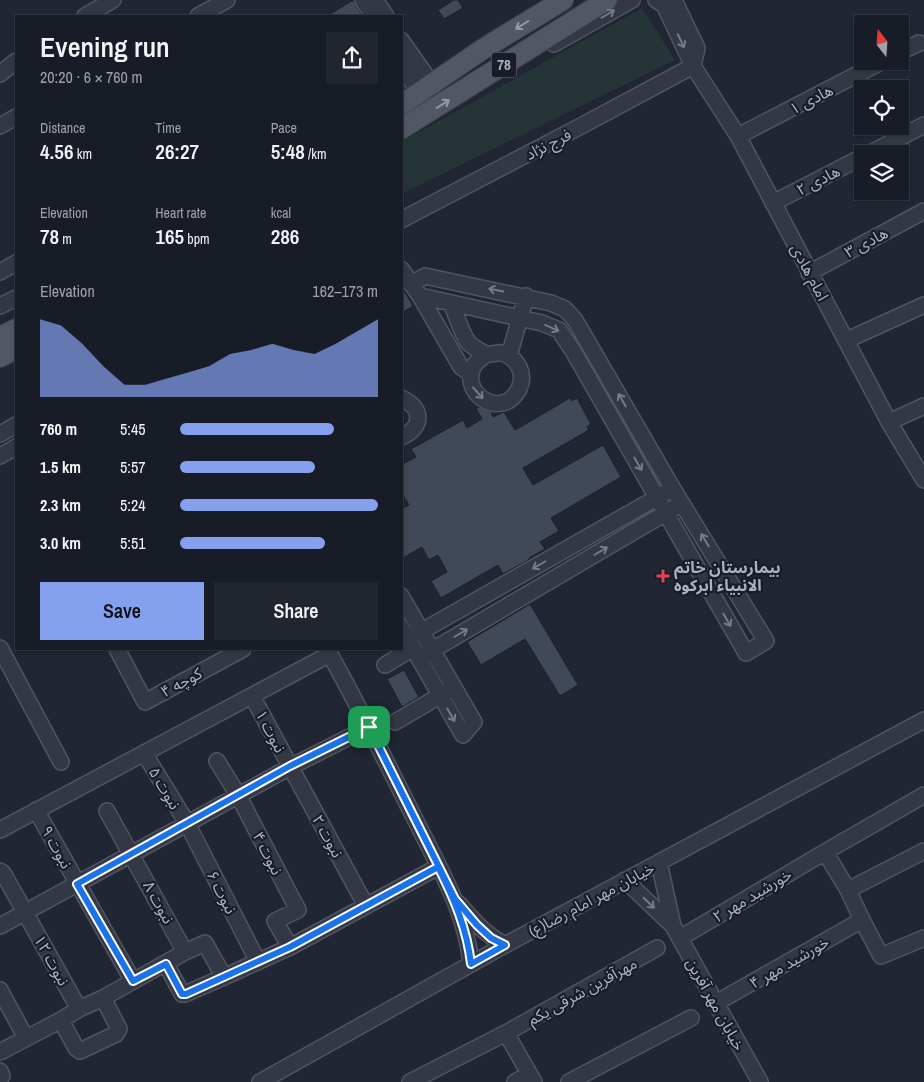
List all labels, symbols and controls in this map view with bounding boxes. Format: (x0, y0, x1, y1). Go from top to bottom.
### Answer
one-way arrow (600, 8, 614, 18)
north arrow (854, 15, 909, 70)
map controls (854, 15, 909, 200)
one-way arrow (515, 21, 529, 31)
text: Evening run (40, 28, 170, 66)
button: share (326, 32, 378, 84)
one-way arrow (677, 33, 686, 48)
road number: 78 (492, 52, 516, 78)
text: 20:20 · 6 × 760 m (40, 66, 143, 88)
street label: هادی ۱ (785, 79, 837, 119)
button: locate (854, 80, 909, 135)
one-way arrow (435, 98, 449, 108)
text: Distance (40, 119, 85, 137)
text: Time (155, 119, 181, 137)
text: Pace (271, 119, 297, 137)
street label: فرج نژاد (521, 123, 576, 167)
text: 4.56 (40, 137, 74, 166)
text: 26:27 (155, 137, 199, 166)
text: 5:48 (271, 137, 305, 166)
text: km (74, 145, 92, 163)
text: /km (305, 145, 327, 163)
button: layers (854, 145, 909, 200)
street label: هادی ۲ (792, 160, 844, 200)
text: Elevation (40, 204, 88, 222)
text: Heart rate (155, 204, 206, 222)
text: kcal (271, 204, 291, 222)
street label: هادی ۳ (840, 221, 892, 263)
text: 78 (40, 222, 59, 251)
text: 165 (155, 222, 184, 251)
text: 286 (271, 222, 299, 251)
text: m (59, 230, 72, 248)
text: bpm (184, 230, 210, 248)
street label: امام هادی (784, 240, 834, 305)
text: Elevation (40, 280, 95, 302)
text: 162–173 m (312, 280, 378, 302)
one-way arrow (488, 285, 504, 295)
one-way arrow (544, 323, 559, 333)
one-way arrow (472, 387, 484, 400)
one-way arrow (616, 394, 626, 408)
text: 760 m (40, 418, 77, 440)
text: 5:45 (120, 418, 146, 440)
text: 1.5 km (40, 456, 81, 478)
text: 5:57 (120, 456, 146, 478)
one-way arrow (633, 456, 643, 470)
text: 2.3 km (40, 494, 81, 516)
text: 5:24 (120, 494, 146, 516)
text: 3.0 km (40, 532, 81, 554)
text: 5:51 (120, 532, 146, 554)
one-way arrow (699, 534, 709, 548)
one-way arrow (593, 545, 608, 555)
place label: بیمارستان خاتم الانبیاء ابرکوه (674, 556, 781, 596)
one-way arrow (532, 560, 547, 570)
marker: بیمارستان خاتم الانبیاء ابرکوه (656, 569, 670, 583)
button: Save (40, 582, 204, 640)
button: Share (214, 582, 378, 640)
one-way arrow (722, 612, 732, 627)
one-way arrow (453, 628, 467, 638)
street label: کوچه ۴ (156, 662, 206, 702)
street label: نبوت ۱ (250, 706, 292, 756)
pin (348, 706, 390, 748)
one-way arrow (447, 707, 457, 721)
icon: arrive (355, 713, 383, 741)
street label: نبوت ۵ (144, 763, 186, 813)
street label: نبوت ۲ (307, 811, 349, 861)
street label: نبوت ۹ (36, 822, 78, 872)
street label: نبوت ۴ (248, 827, 288, 879)
street label: خیابان مهر امام رضا(ع) (524, 856, 659, 943)
street label: خورشید مهر ۲ (708, 863, 796, 927)
street label: نبوت ۶ (202, 866, 242, 918)
street label: نبوت ۸ (138, 877, 180, 927)
one-way arrow (643, 897, 656, 909)
street label: خورشید مهر ۴ (745, 930, 833, 994)
street label: نبوت ۱۲ (29, 931, 75, 989)
street label: مهرآفرین شرقی یکم (523, 952, 642, 1032)
street label: خیابان مهر آفرین (681, 953, 751, 1055)

